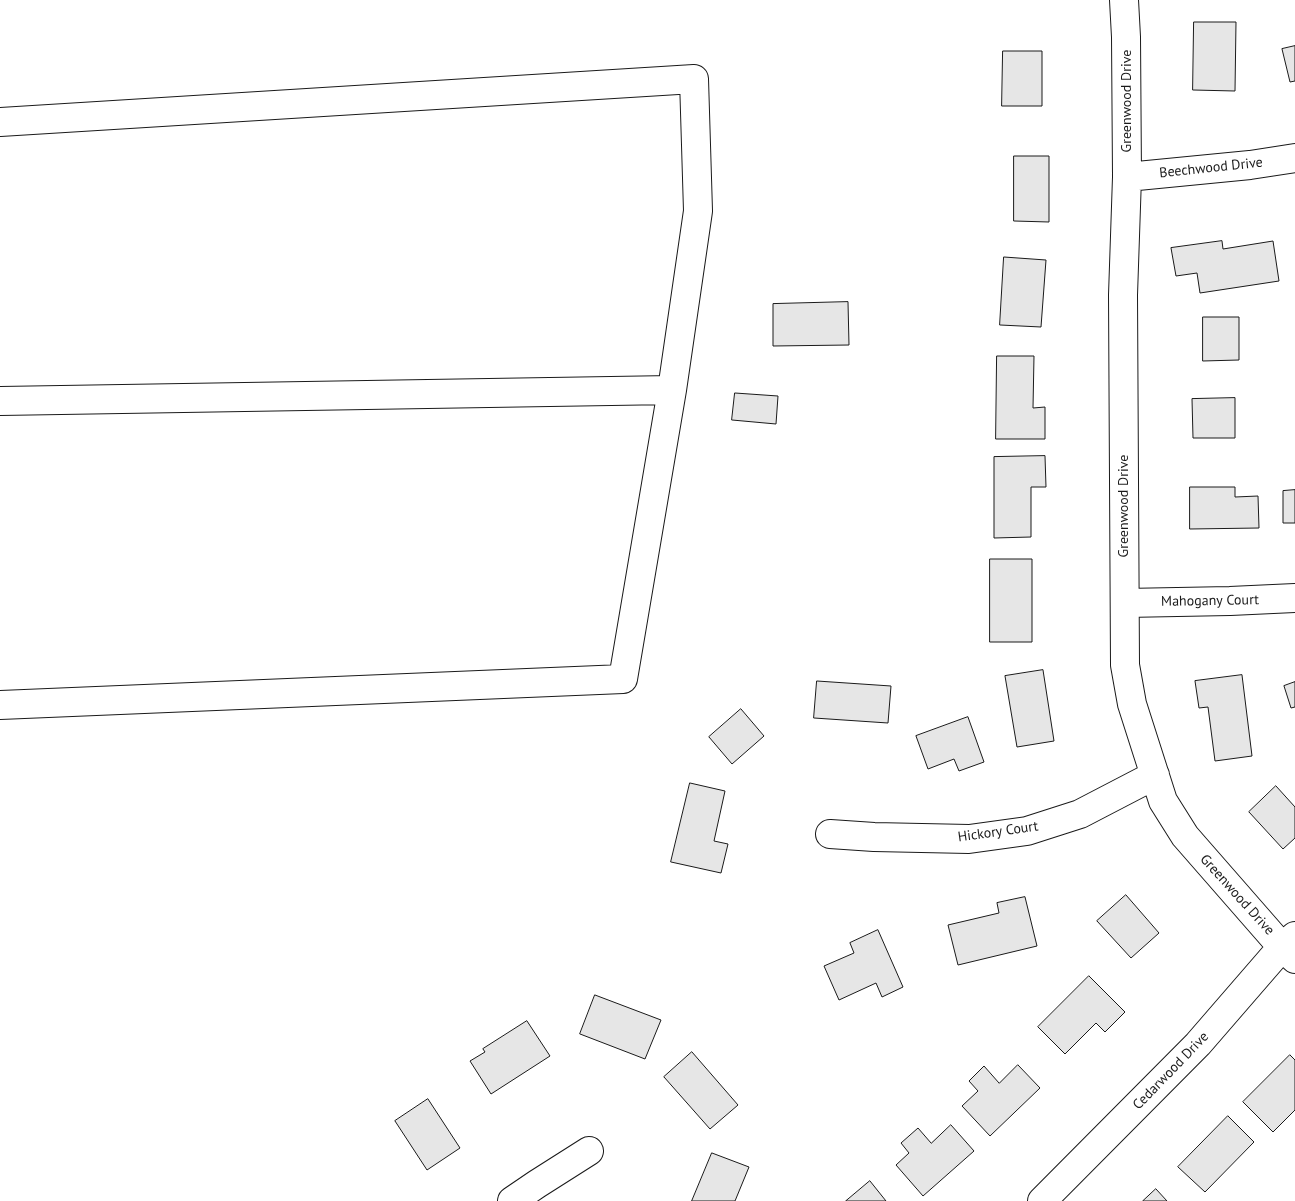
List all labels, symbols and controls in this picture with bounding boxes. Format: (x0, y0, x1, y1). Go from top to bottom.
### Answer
street label: Greenwood Drive (1119, 50, 1135, 152)
street label: Beechwood Drive (1158, 154, 1264, 182)
street label: Greenwood Drive (1116, 455, 1132, 557)
street label: Mahogany Court (1161, 592, 1259, 610)
street label: Hickory Court (957, 818, 1039, 846)
street label: Greenwood Drive (1196, 851, 1278, 939)
street label: Cedarwood Drive (1130, 1029, 1212, 1113)

